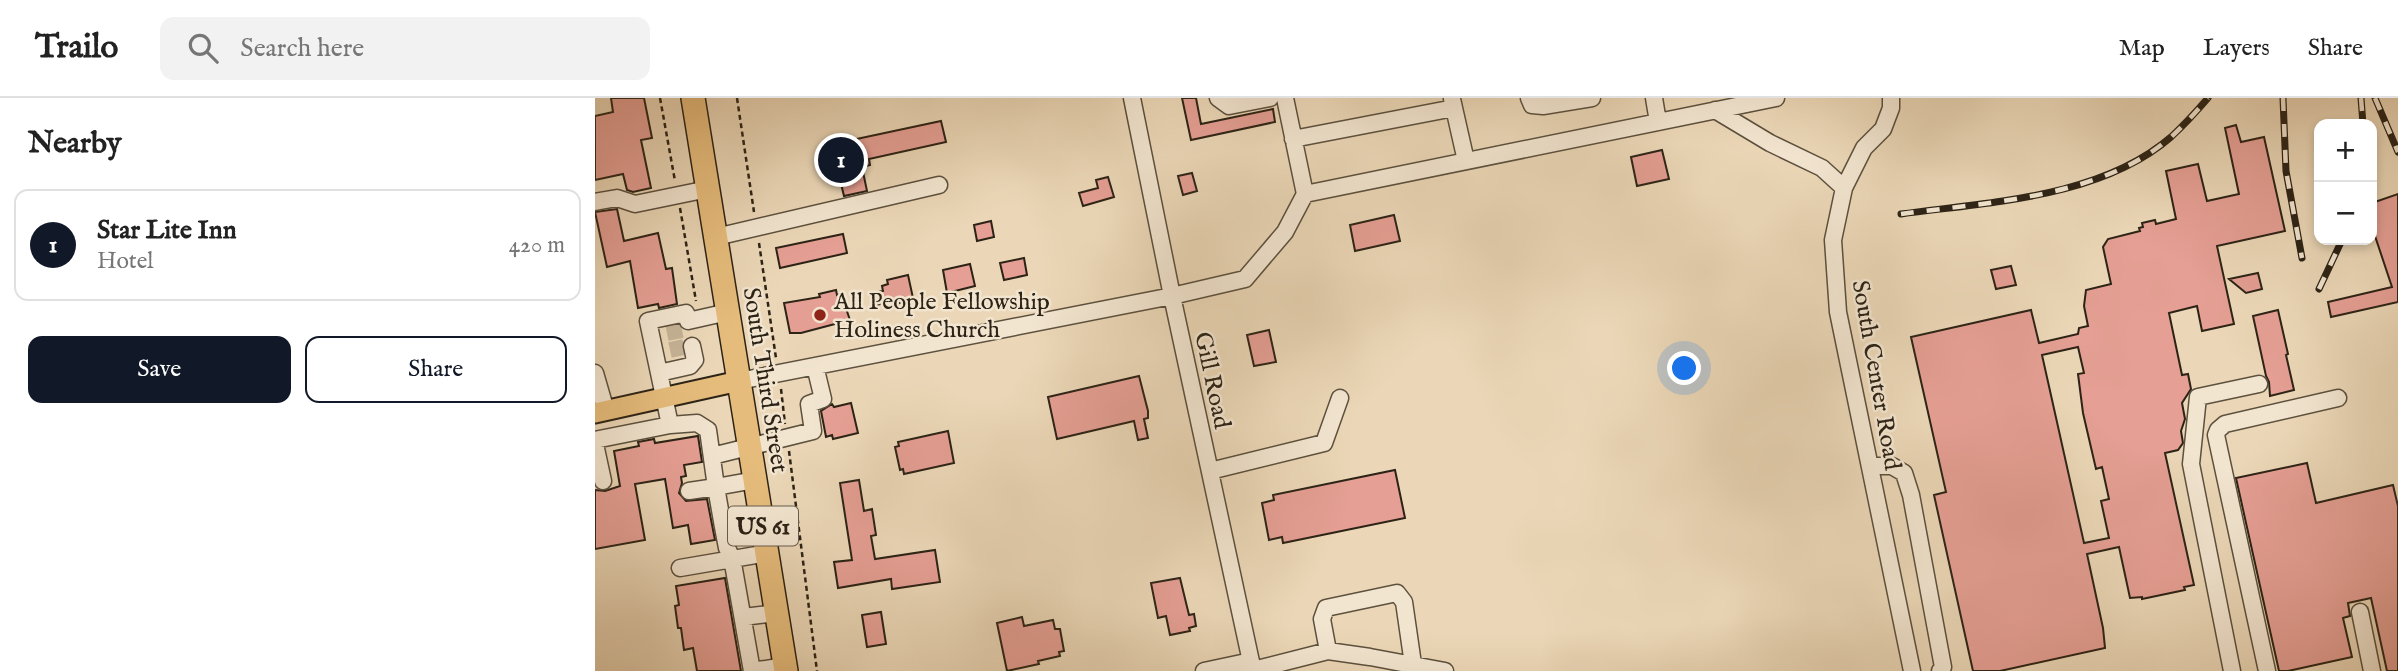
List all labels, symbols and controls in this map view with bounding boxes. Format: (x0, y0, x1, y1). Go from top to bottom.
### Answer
search box (160, 17, 650, 80)
text: Trailo (35, 27, 118, 69)
icon: search (184, 29, 222, 67)
text: Search here (240, 32, 364, 65)
text: Map (2119, 33, 2165, 64)
text: Layers (2203, 33, 2270, 64)
text: Share (2308, 33, 2363, 64)
map controls (2314, 119, 2377, 245)
button: + (2314, 119, 2377, 182)
text: Nearby (28, 125, 121, 163)
pin: 1 (818, 134, 864, 186)
button: − (2314, 182, 2377, 245)
text: Star Lite Inn (97, 214, 237, 247)
text: 1 (49, 231, 57, 260)
text: 420 m (509, 231, 565, 260)
text: Hotel (97, 247, 154, 276)
street label: South Center Road (1844, 278, 1908, 473)
street label: South Third Street (735, 285, 794, 475)
place label: All People Fellowship Holiness Church (833, 287, 1050, 346)
marker: All People Fellowship Holiness Church (812, 307, 828, 323)
street label: Gill Road (1186, 329, 1237, 432)
button: Save (28, 336, 291, 403)
button: Share (305, 336, 567, 403)
your location (1667, 351, 1701, 385)
road number: US 61 (728, 506, 798, 546)

